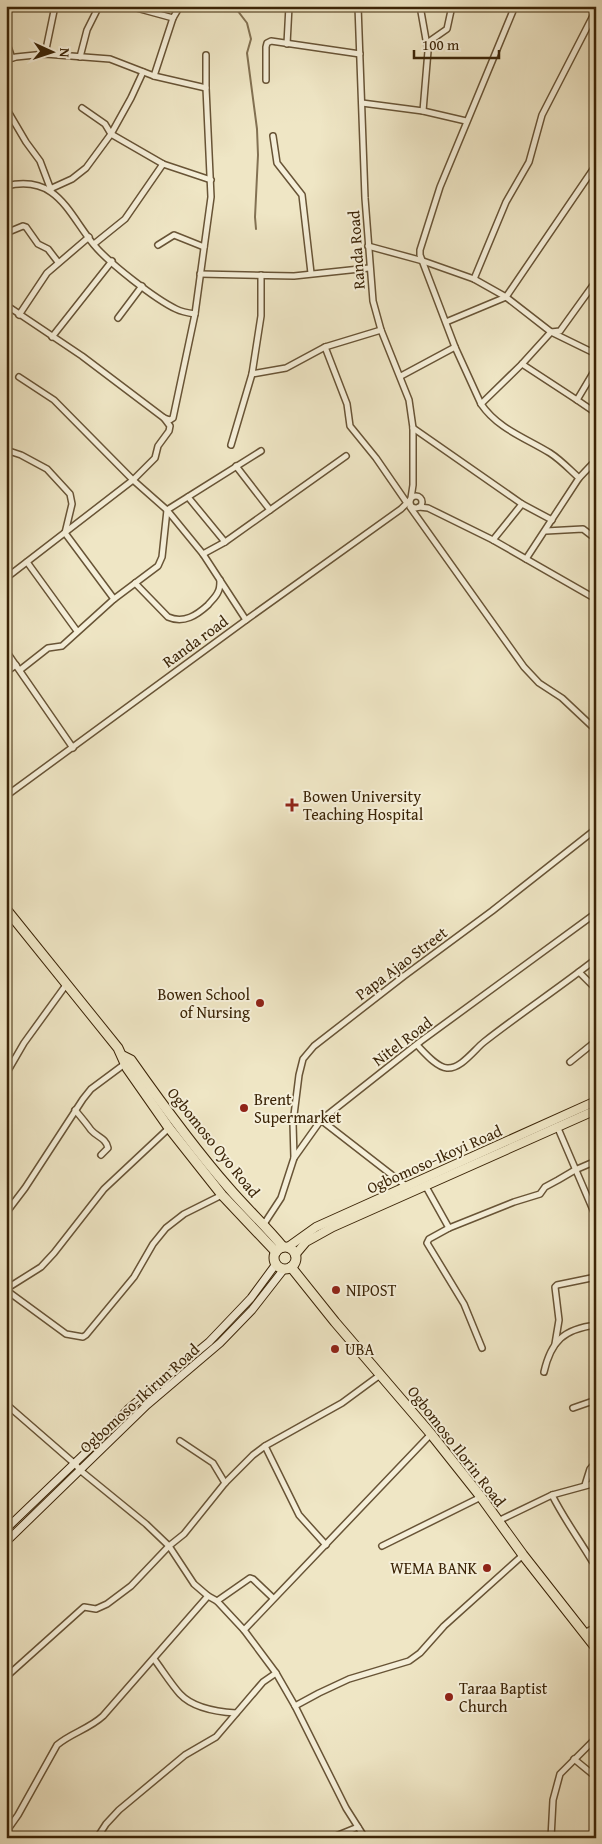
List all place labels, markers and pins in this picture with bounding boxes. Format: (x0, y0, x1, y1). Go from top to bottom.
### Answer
place label: Bowen University Teaching Hospital (303, 784, 424, 826)
marker: Bowen University Teaching Hospital (285, 798, 299, 812)
place label: Bowen School of Nursing (157, 982, 251, 1024)
marker: Bowen School of Nursing (254, 997, 266, 1009)
place label: Brent Supermarket (254, 1087, 342, 1129)
marker: Brent Supermarket (238, 1102, 250, 1114)
place label: NIPOST (346, 1278, 397, 1302)
marker: NIPOST (330, 1284, 342, 1296)
place label: UBA (345, 1337, 375, 1361)
marker: UBA (329, 1343, 341, 1355)
place label: WEMA BANK (390, 1556, 478, 1580)
marker: WEMA BANK (481, 1562, 493, 1574)
place label: Taraa Baptist Church (459, 1676, 548, 1718)
marker: Taraa Baptist Church (443, 1691, 455, 1703)

